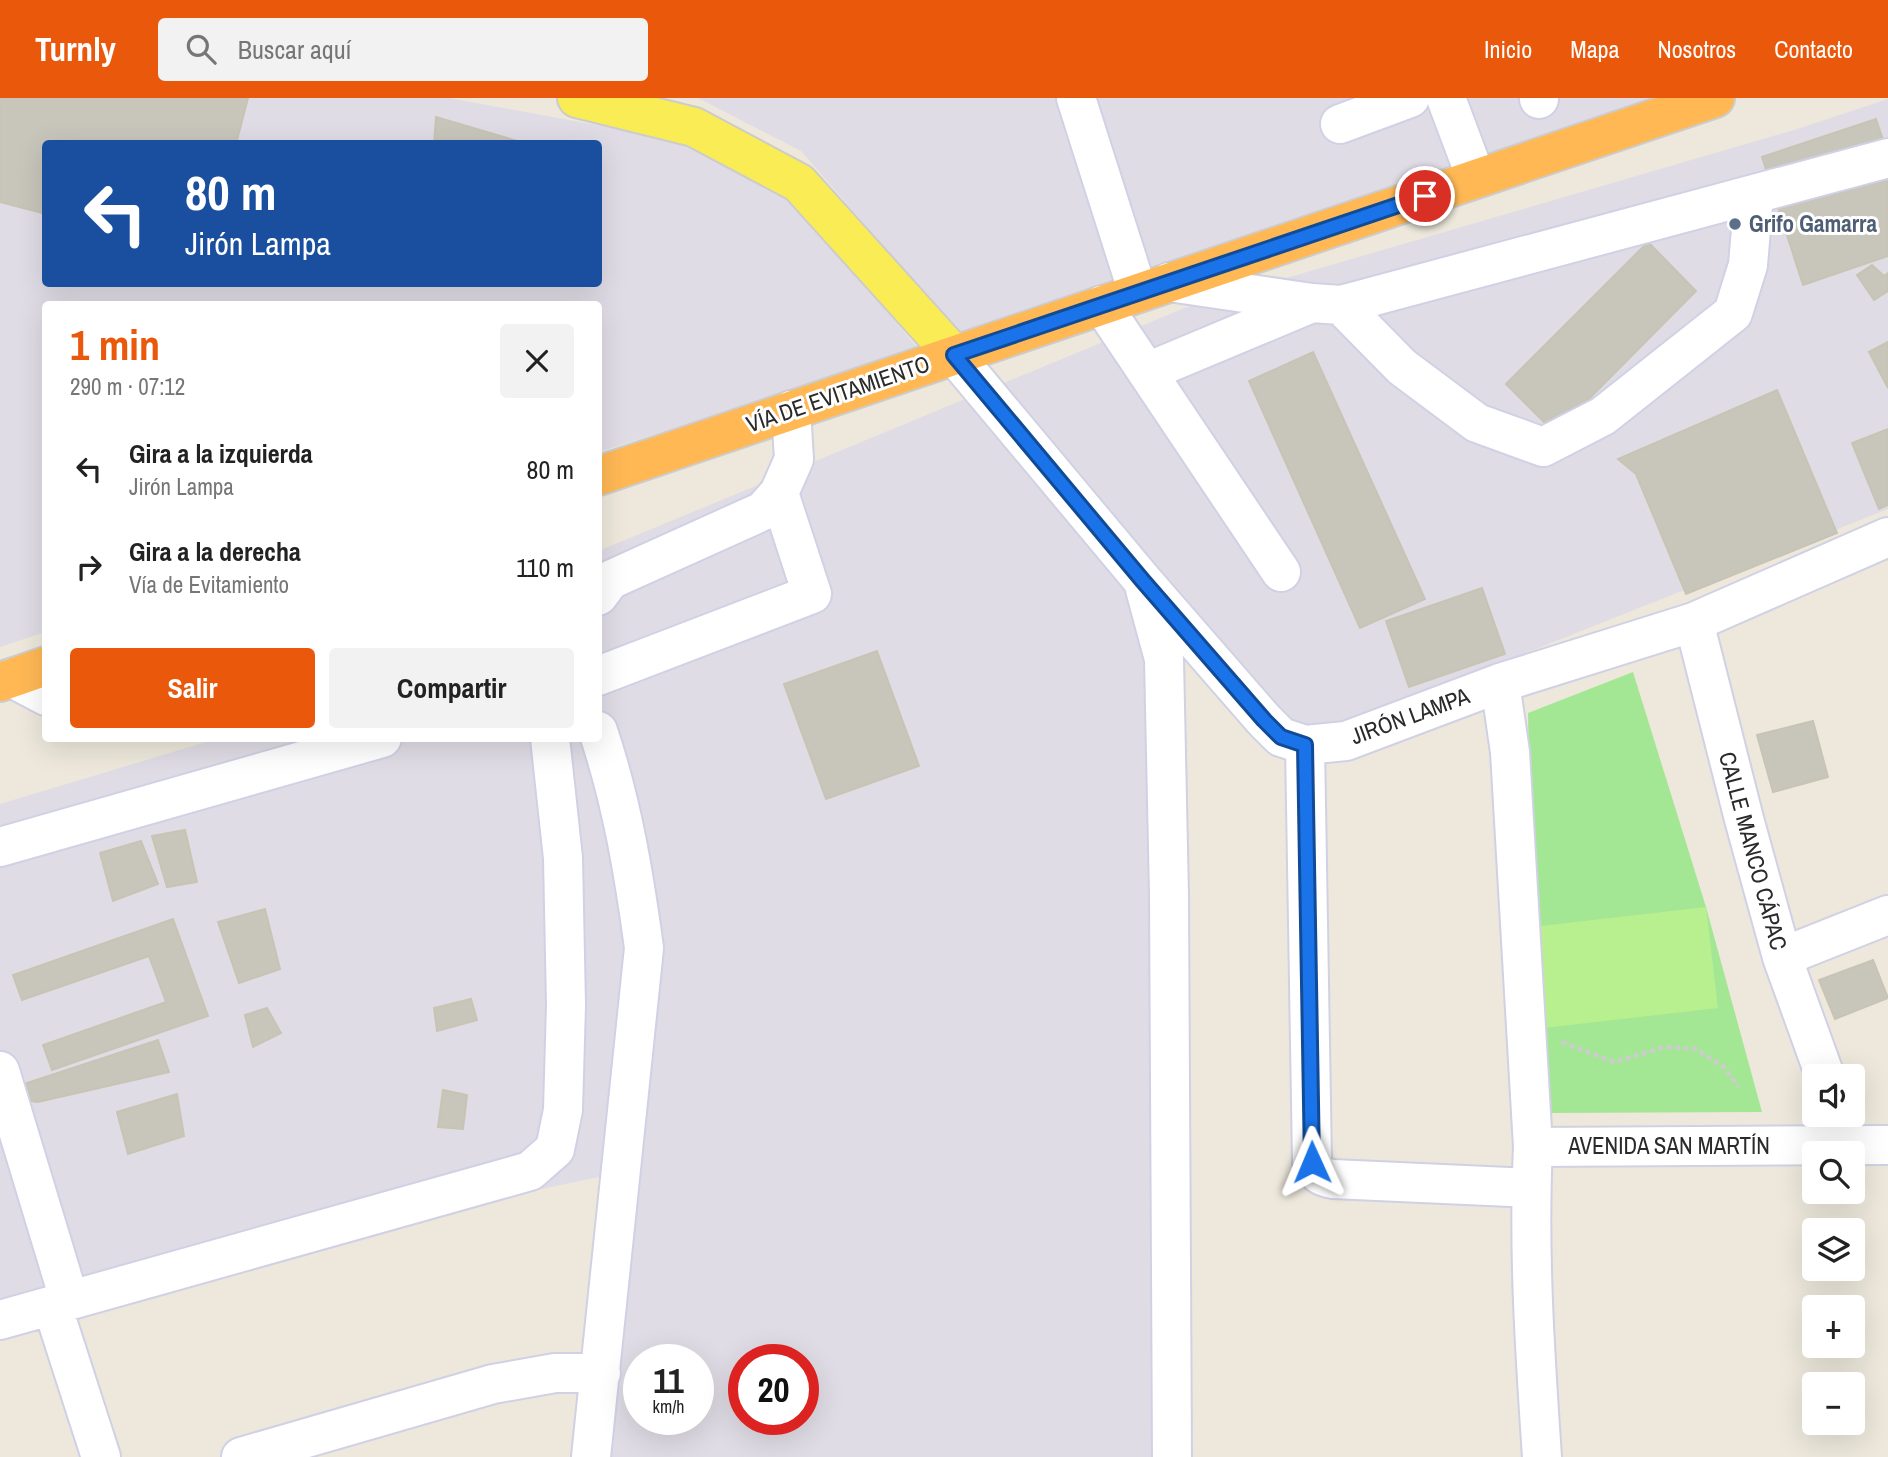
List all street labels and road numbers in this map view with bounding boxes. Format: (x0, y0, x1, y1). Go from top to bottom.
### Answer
street label: VÍA DE EVITAMIENTO (742, 348, 934, 439)
street label: JIRÓN LAMPA (1346, 680, 1474, 751)
street label: CALLE MANCO CÁPAC (1712, 748, 1795, 953)
street label: AVENIDA SAN MARTÍN (1567, 1130, 1770, 1161)

